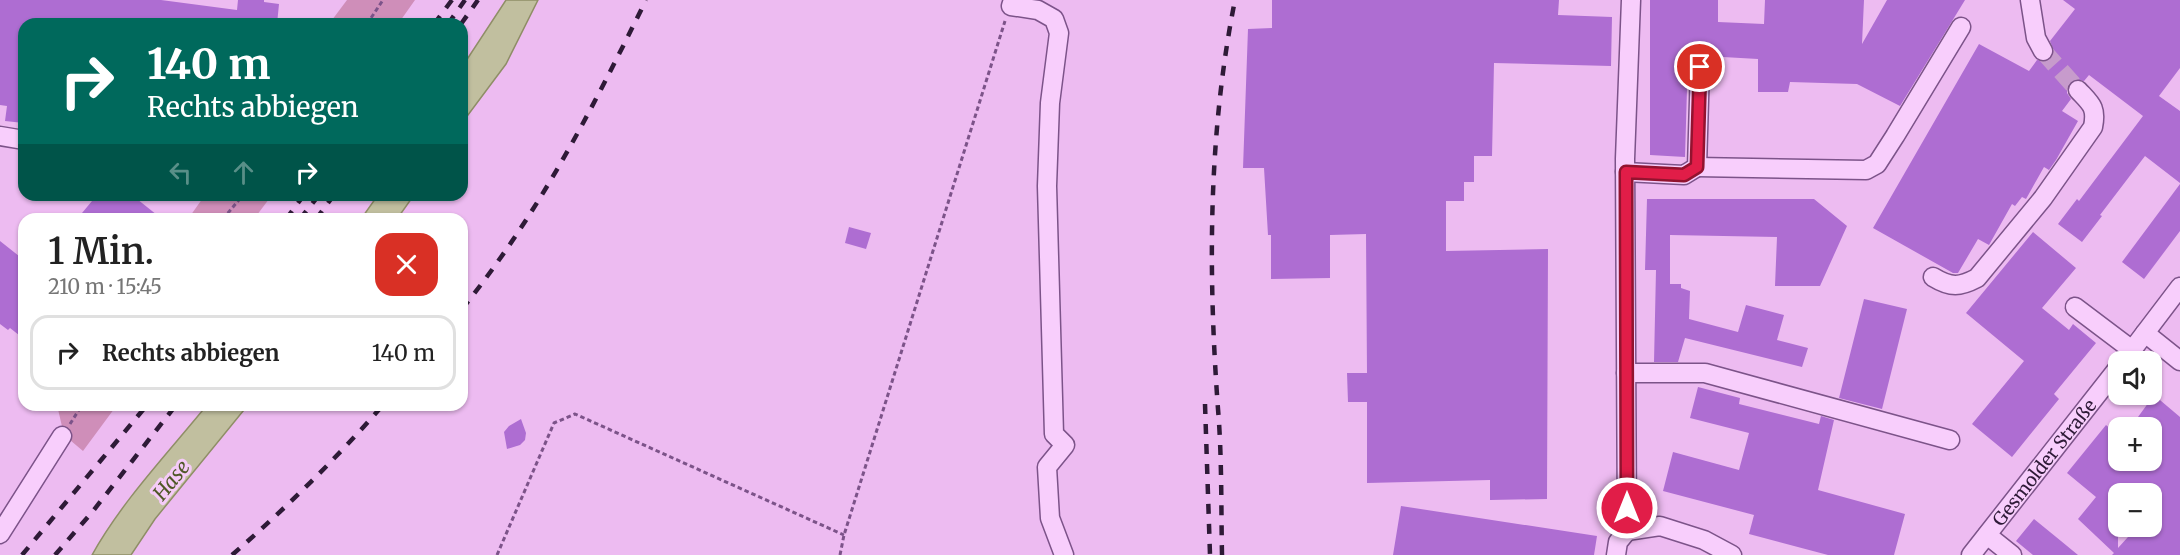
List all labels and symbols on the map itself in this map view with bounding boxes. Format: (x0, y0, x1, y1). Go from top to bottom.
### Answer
pin (1674, 41, 1725, 92)
street label: Gesmolder Straße (1987, 394, 2101, 530)
water label: Hase (147, 455, 195, 506)
position arrow (1595, 476, 1659, 540)

